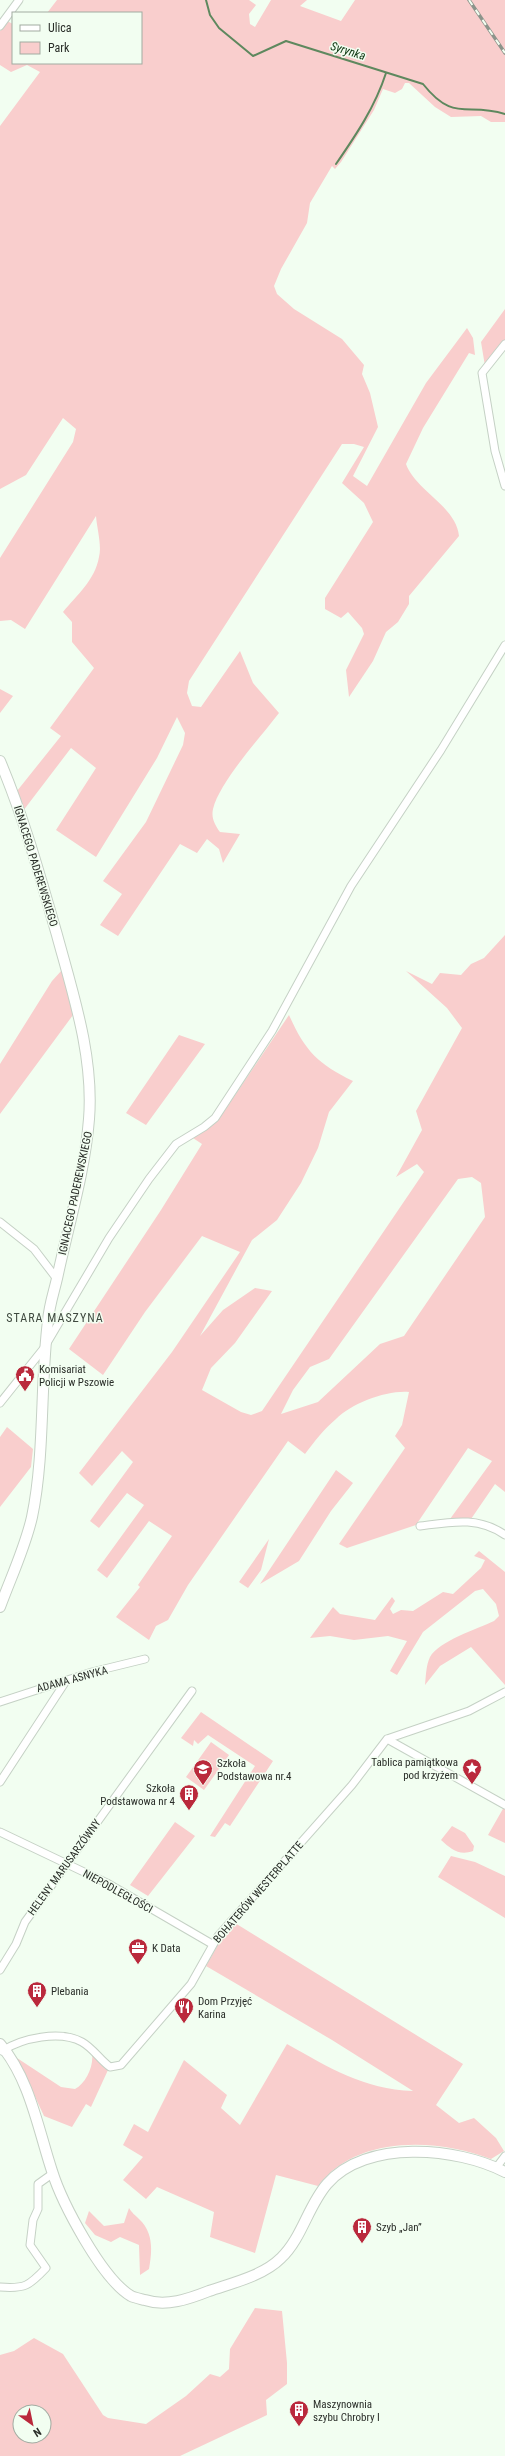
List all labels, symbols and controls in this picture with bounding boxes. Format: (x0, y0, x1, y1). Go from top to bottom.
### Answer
legend (12, 12, 142, 64)
text: Ulica (48, 21, 72, 35)
water label: Syrynka (329, 39, 367, 63)
text: Park (48, 41, 70, 55)
street label: IGNACEGO PADEREWSKIEGO (11, 804, 60, 928)
street label: IGNACEGO PADEREWSKIEGO (56, 1130, 95, 1256)
district label: STARA MASZYNA (6, 1311, 104, 1325)
place label: Komisariat Policji w Pszowie (39, 1363, 114, 1389)
public building icon: Komisariat Policji w Pszowie (14, 1364, 36, 1392)
street label: ADAMA ASNYKA (35, 1664, 110, 1695)
place label: Tablica pamiątkowa pod krzyżem (371, 1756, 458, 1782)
place label: Szkoła Podstawowa nr.4 (217, 1757, 292, 1783)
place icon: Tablica pamiątkowa pod krzyżem (461, 1757, 483, 1785)
school or university icon: Szkoła Podstawowa nr.4 (192, 1758, 214, 1786)
place label: Szkoła Podstawowa nr 4 (100, 1782, 176, 1808)
building icon: Szkoła Podstawowa nr 4 (178, 1783, 200, 1811)
street label: HELENY MARUSARZÓWNY (25, 1817, 104, 1918)
street label: BOHATERÓW WESTERPLATTE (211, 1838, 306, 1946)
street label: NIEPODLEGŁOŚCI (81, 1867, 155, 1916)
office icon: K Data (127, 1937, 149, 1965)
place label: K Data (152, 1942, 181, 1955)
building icon: Plebania (26, 1980, 48, 2008)
place label: Plebania (51, 1985, 89, 1998)
place label: Dom Przyjęć Karina (198, 1995, 252, 2021)
restaurant icon: Dom Przyjęć Karina (173, 1996, 195, 2024)
building icon: Szyb „Jan” (351, 2216, 373, 2244)
place label: Szyb „Jan” (376, 2221, 422, 2234)
place label: Maszynownia szybu Chrobry I (313, 2398, 380, 2424)
building icon: Maszynownia szybu Chrobry I (288, 2399, 310, 2427)
north arrow (12, 2404, 52, 2444)
text: N (31, 2425, 44, 2439)

